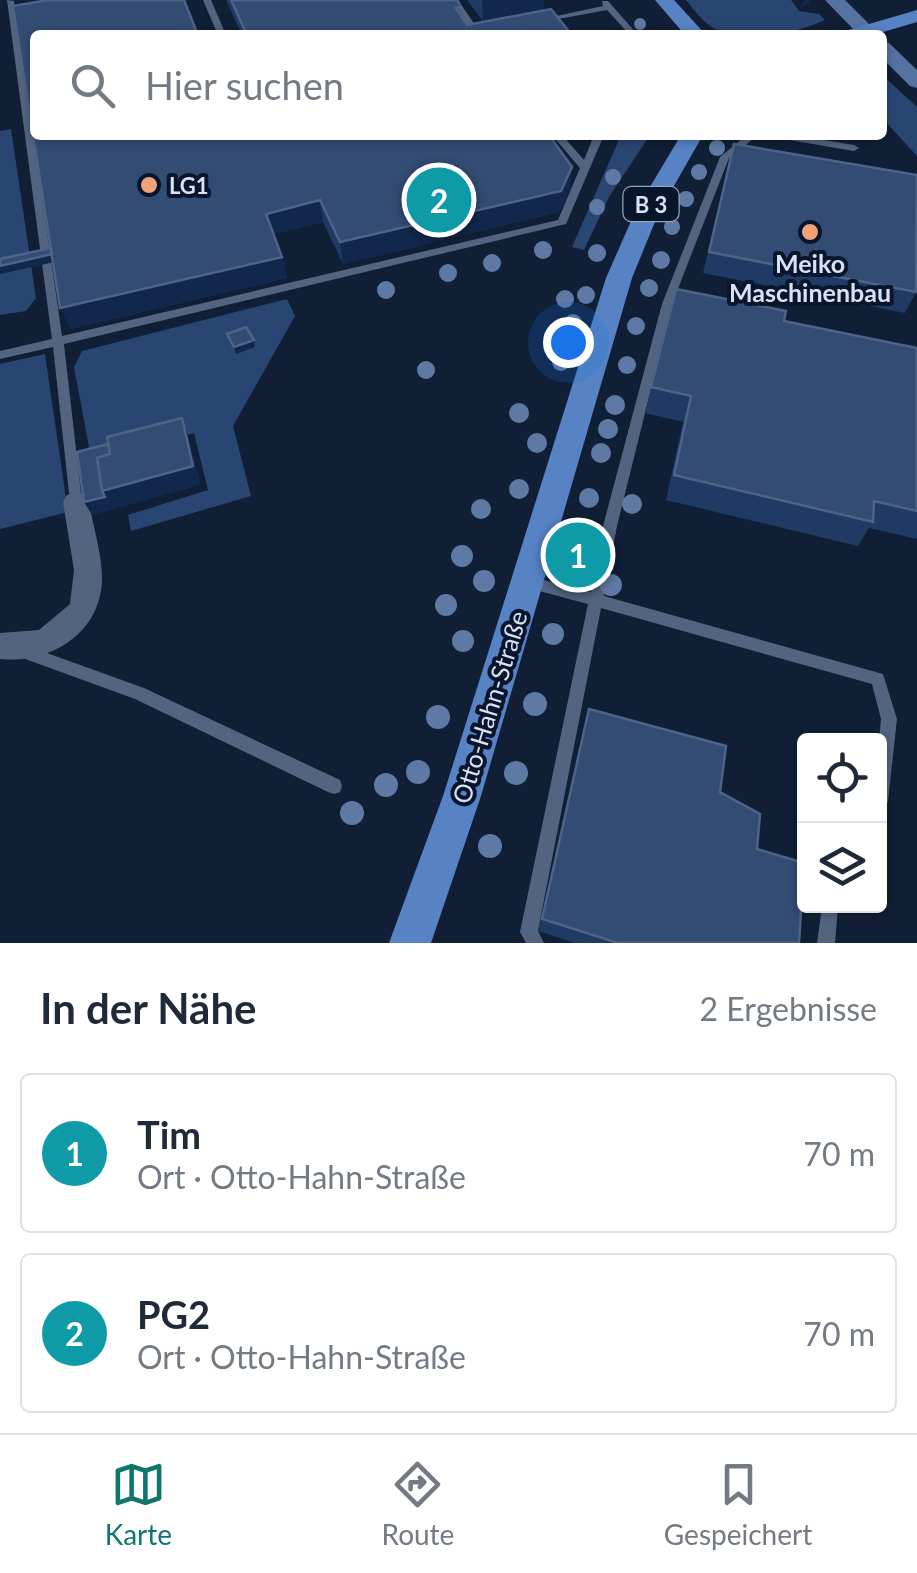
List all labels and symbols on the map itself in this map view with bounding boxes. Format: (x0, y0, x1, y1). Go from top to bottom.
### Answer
pin: 2 (406, 162, 472, 238)
place label: LG1 (169, 172, 209, 199)
marker: LG1 (138, 174, 160, 196)
road number: B 3 (624, 187, 678, 221)
marker: Meiko Maschinenbau (799, 221, 821, 243)
place label: Meiko Maschinenbau (729, 248, 891, 307)
your location (543, 317, 594, 368)
pin: 1 (546, 518, 610, 592)
street label: Otto-Hahn-Straße (445, 607, 533, 807)

